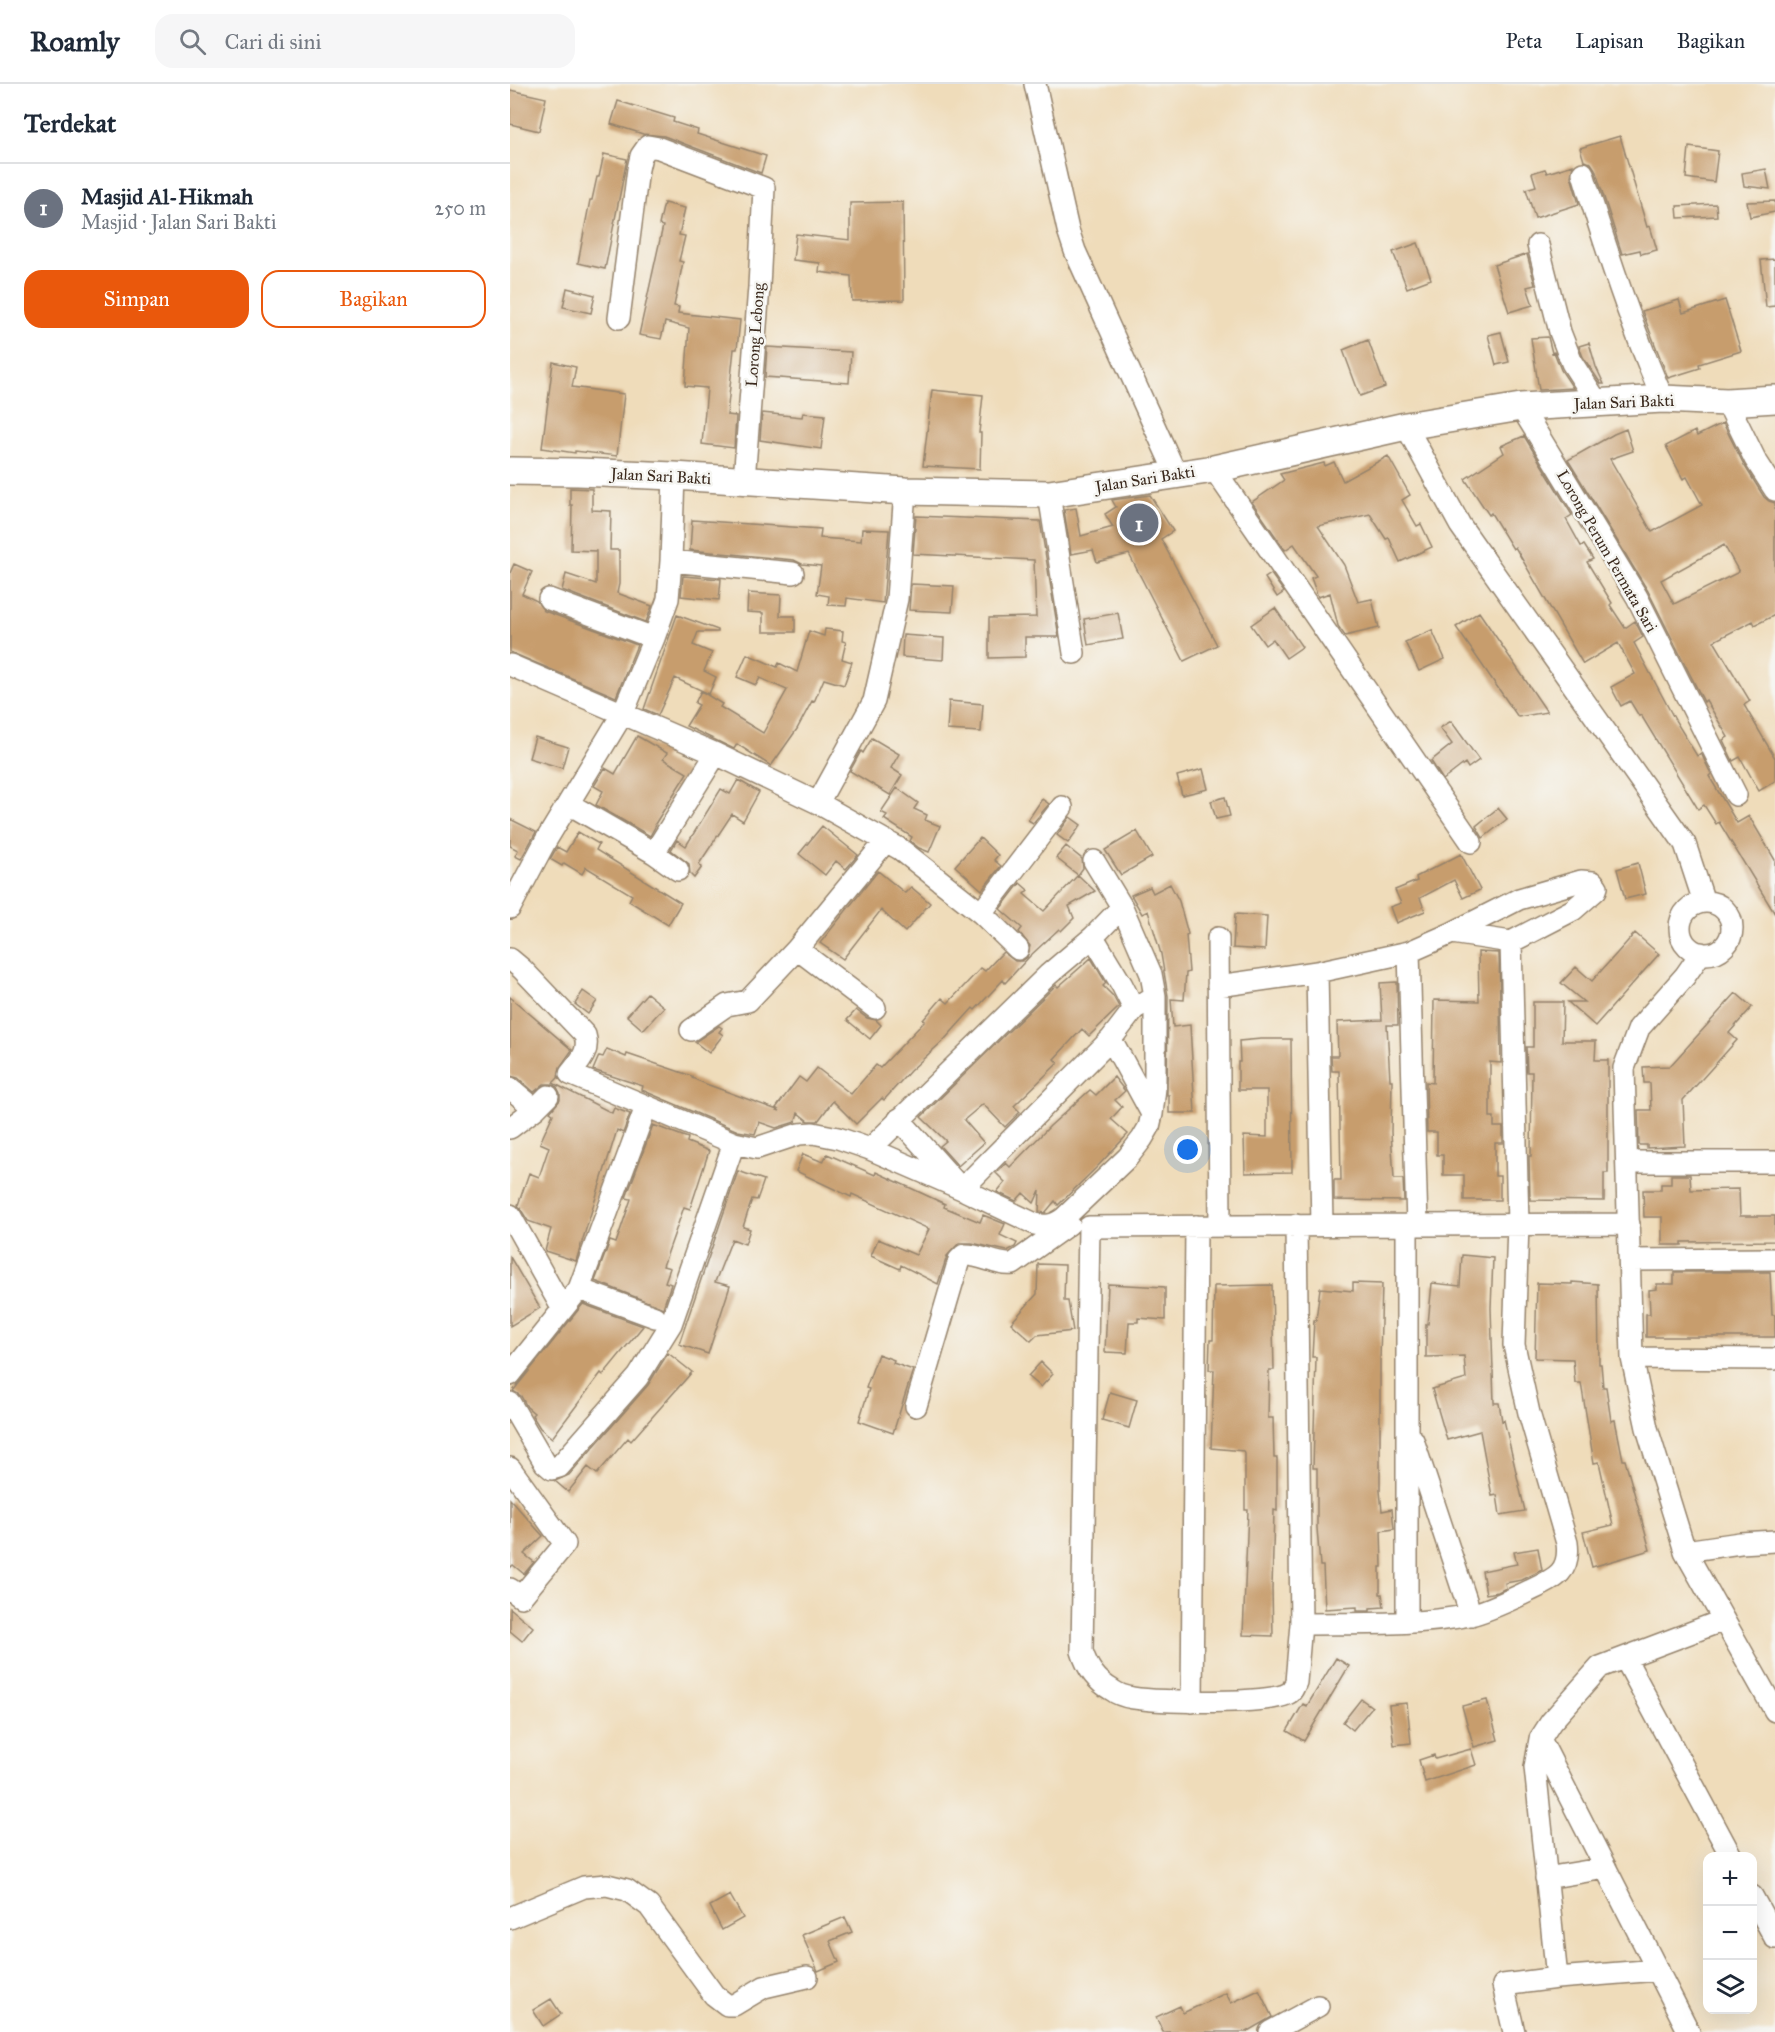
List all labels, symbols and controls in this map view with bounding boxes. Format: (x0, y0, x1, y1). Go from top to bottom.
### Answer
search box (155, 14, 575, 68)
text: Roamly (30, 24, 119, 59)
icon: search (176, 25, 209, 58)
text: Cari di sini (224, 28, 322, 55)
text: Peta (1506, 28, 1542, 54)
text: Lapisan (1575, 28, 1644, 54)
text: Bagikan (1677, 28, 1745, 54)
text: Terdekat (24, 107, 116, 139)
text: Masjid Al-Hikmah (81, 183, 253, 210)
text: 1 (40, 196, 47, 220)
text: 250 m (434, 196, 486, 220)
text: Masjid · Jalan Sari Bakti (81, 210, 276, 234)
button: Simpan (24, 270, 249, 328)
button: Bagikan (261, 270, 486, 328)
street label: Lorong Lebong (742, 282, 769, 388)
street label: Jalan Sari Bakti (1571, 391, 1675, 414)
street label: Jalan Sari Bakti (1092, 462, 1197, 498)
street label: Jalan Sari Bakti (608, 464, 712, 489)
street label: Lorong Perum Permata Sari (1552, 466, 1662, 637)
pin: 1 (1120, 500, 1158, 546)
your location (1173, 1135, 1202, 1164)
map controls (1703, 1852, 1757, 2014)
button: + (1703, 1852, 1757, 1906)
button: − (1703, 1906, 1757, 1960)
button: layers (1703, 1960, 1757, 2014)

